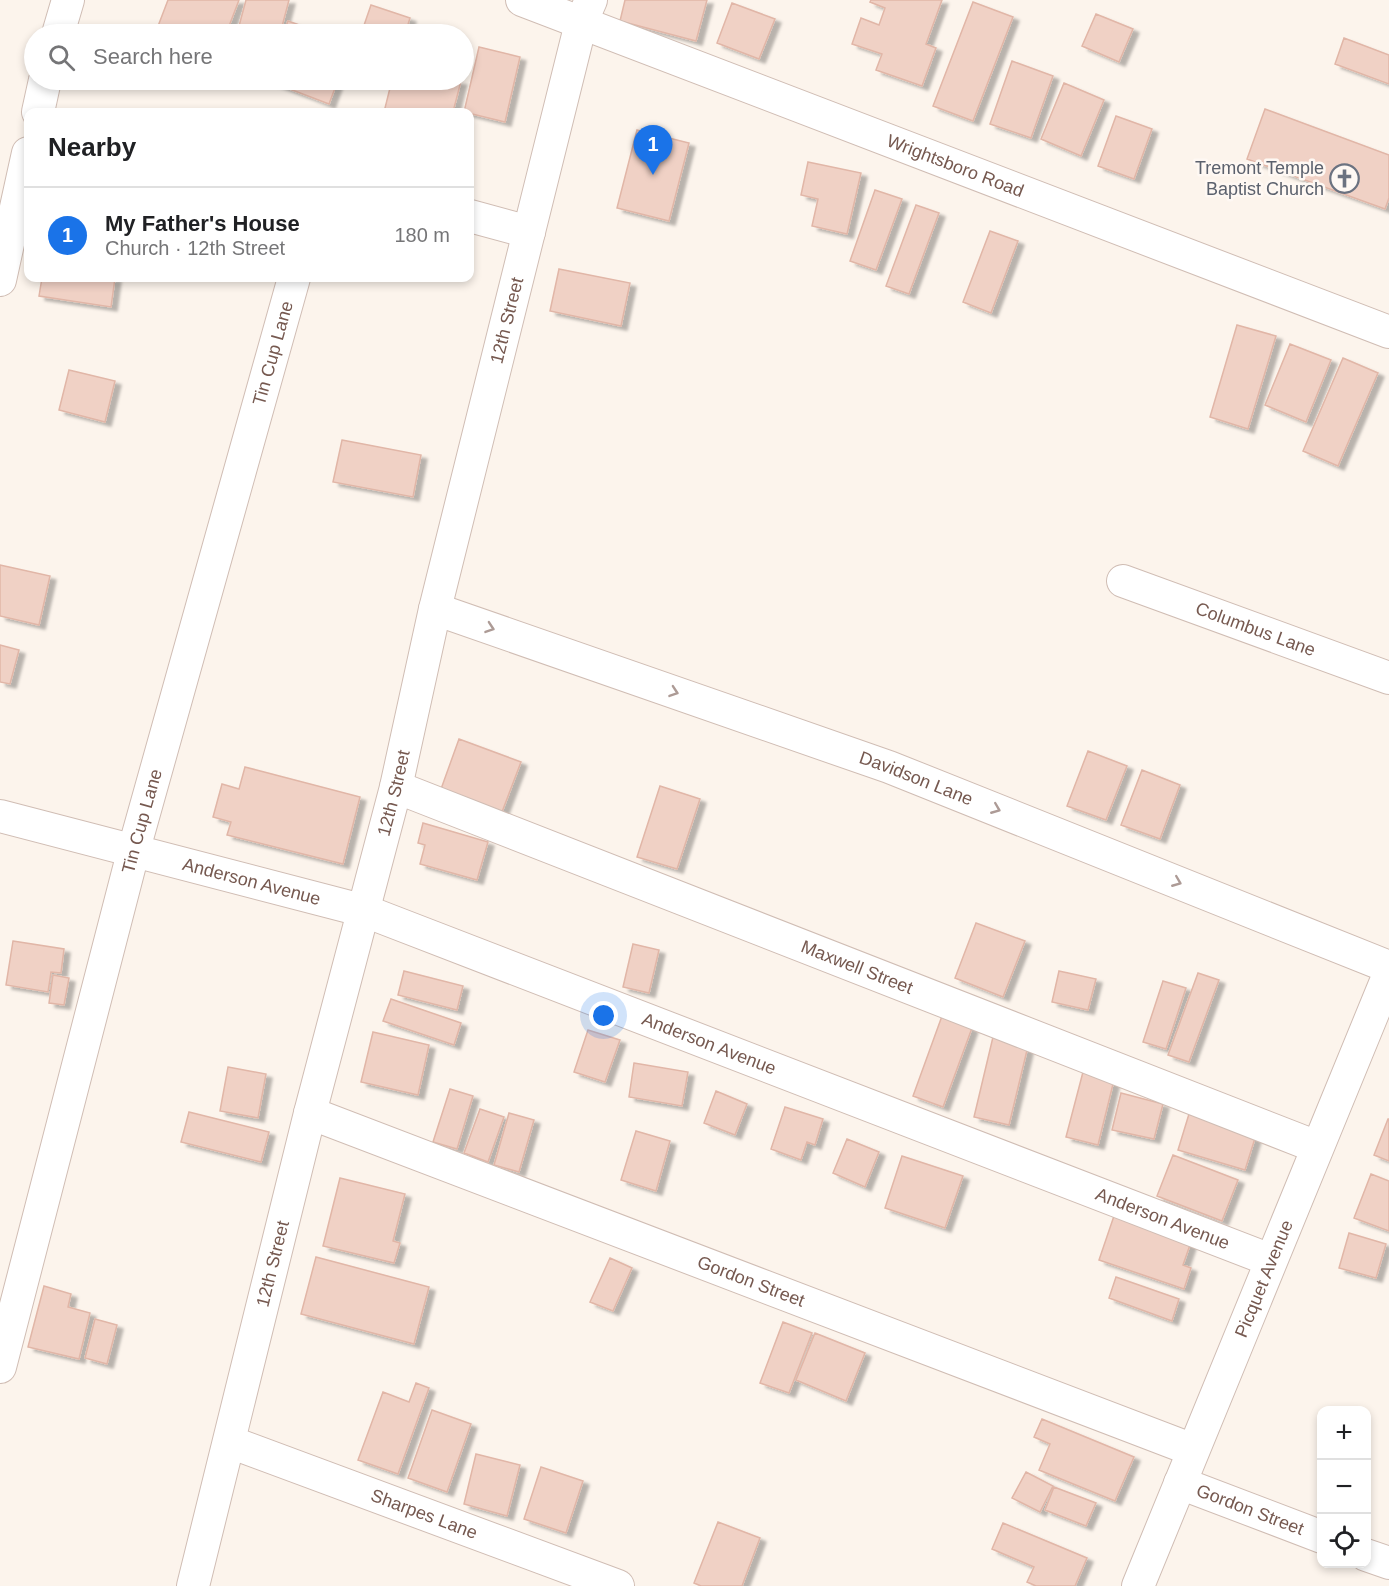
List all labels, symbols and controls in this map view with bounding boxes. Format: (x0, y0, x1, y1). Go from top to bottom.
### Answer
search box (24, 24, 474, 90)
icon: search (45, 41, 78, 74)
text: Search here (93, 44, 213, 69)
pin: 1 (634, 126, 672, 175)
street label: Wrightsboro Road (884, 131, 1027, 201)
text: Nearby (48, 132, 136, 162)
place label: Tremont Temple Baptist Church (1195, 158, 1324, 199)
church icon: Tremont Temple Baptist Church (1329, 162, 1361, 194)
text: My Father's House (105, 211, 300, 236)
text: 1 (62, 224, 73, 246)
text: 180 m (394, 224, 450, 246)
text: Church · 12th Street (105, 237, 285, 259)
street label: 12th Street (487, 275, 527, 366)
street label: Tin Cup Lane (249, 299, 297, 408)
street label: Columbus Lane (1193, 598, 1318, 660)
one-way arrow (484, 621, 495, 634)
one-way arrow (669, 685, 679, 698)
street label: Davidson Lane (857, 747, 976, 809)
street label: 12th Street (373, 748, 414, 838)
street label: Tin Cup Lane (118, 767, 166, 876)
one-way arrow (990, 802, 1000, 815)
street label: Anderson Avenue (180, 854, 323, 909)
one-way arrow (1170, 875, 1181, 887)
street label: Maxwell Street (798, 936, 916, 998)
your location (589, 1001, 618, 1030)
street label: Anderson Avenue (639, 1009, 779, 1079)
street label: Anderson Avenue (1093, 1184, 1232, 1253)
street label: Picquet Avenue (1231, 1217, 1297, 1340)
street label: 12th Street (252, 1219, 293, 1309)
street label: Gordon Street (695, 1252, 807, 1311)
map controls (1317, 1406, 1371, 1568)
button: + (1317, 1406, 1371, 1460)
button: − (1317, 1460, 1371, 1514)
street label: Gordon Street (1194, 1480, 1307, 1539)
street label: Sharpes Lane (368, 1485, 480, 1543)
button: locate (1317, 1514, 1371, 1568)

